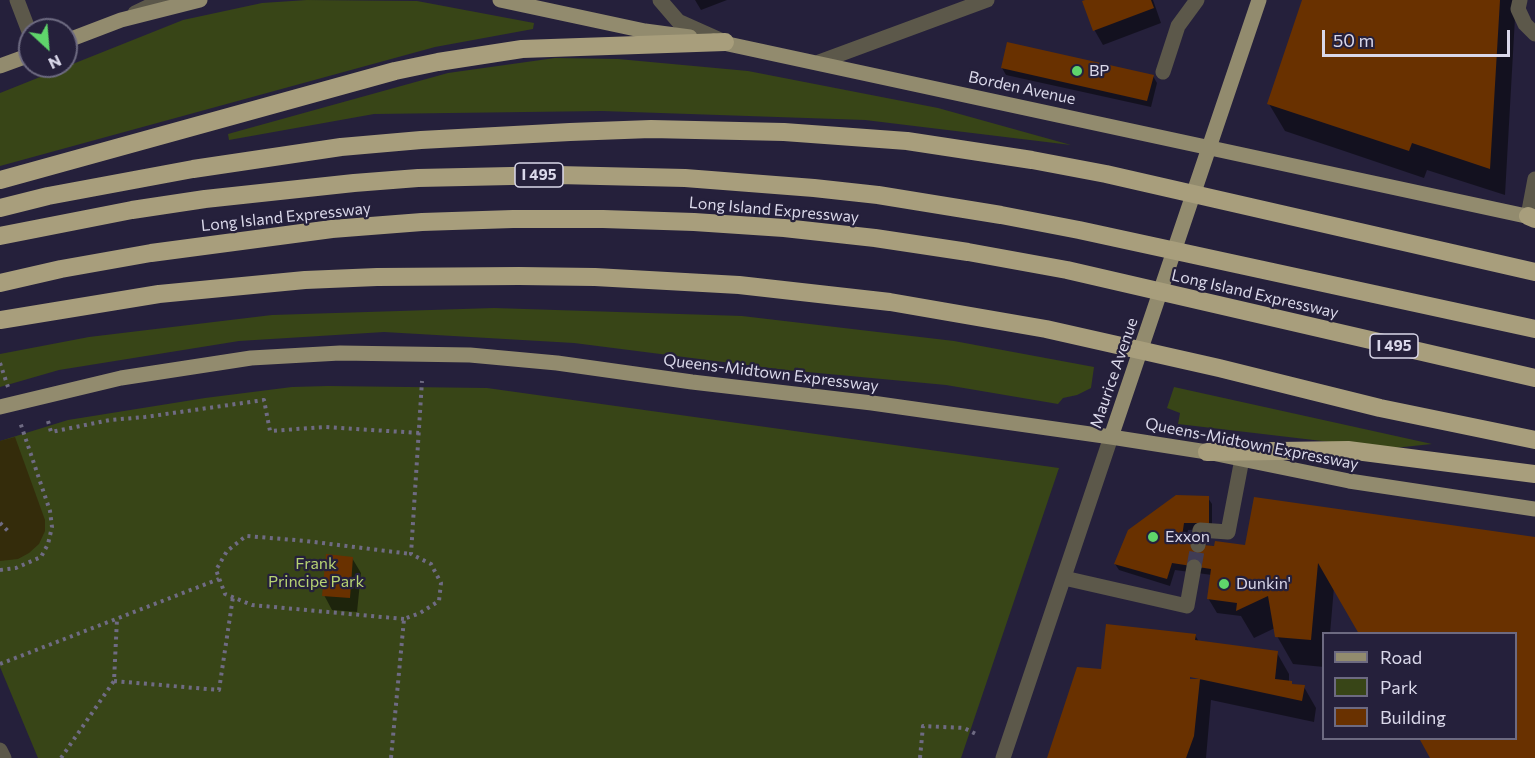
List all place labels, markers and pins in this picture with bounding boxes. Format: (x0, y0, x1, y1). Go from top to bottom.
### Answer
place label: BP (1089, 61, 1109, 81)
marker: BP (1070, 64, 1084, 78)
place label: Exxon (1165, 527, 1210, 547)
marker: Exxon (1146, 530, 1160, 544)
place label: Dunkin' (1236, 574, 1291, 594)
marker: Dunkin' (1217, 577, 1231, 591)

